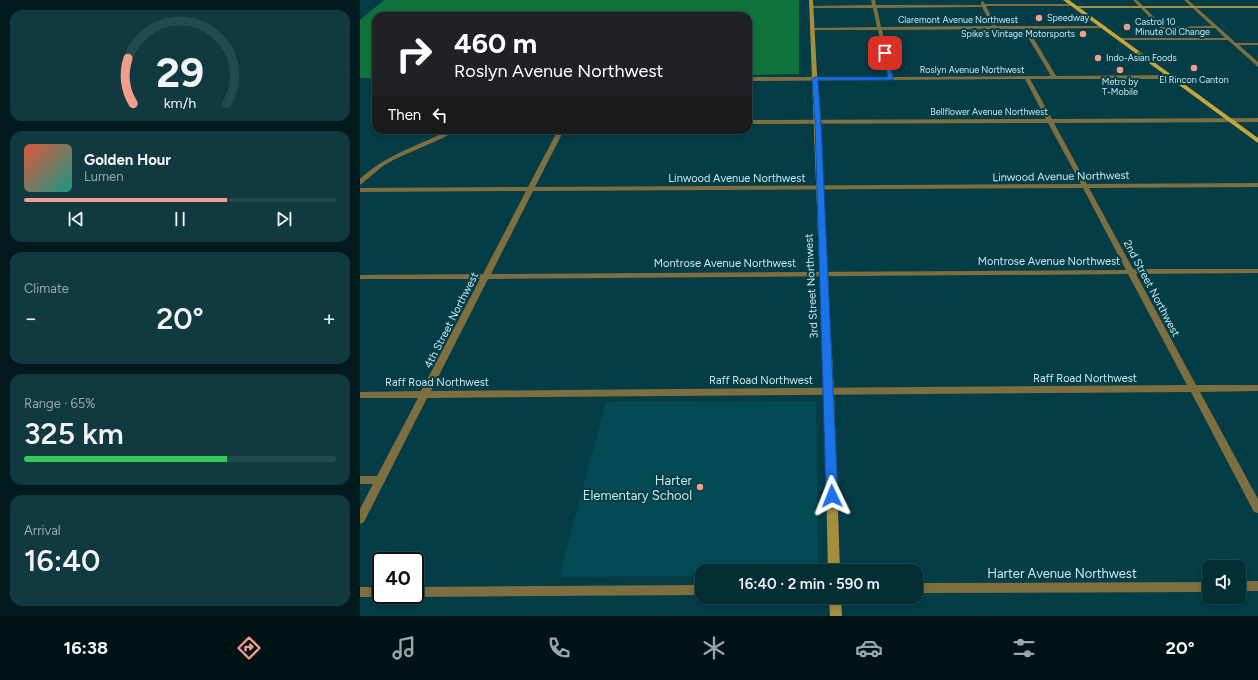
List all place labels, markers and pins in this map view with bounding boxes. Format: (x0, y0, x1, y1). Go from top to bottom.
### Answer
place label: Speedway (1047, 12, 1089, 23)
marker: Speedway (1034, 13, 1044, 23)
place label: Castrol 10 Minute Oil Change (1135, 16, 1210, 37)
marker: Castrol 10 Minute Oil Change (1122, 22, 1132, 32)
place label: Spike's Vintage Motorsports (961, 28, 1075, 39)
marker: Spike's Vintage Motorsports (1078, 29, 1088, 39)
pin (868, 36, 902, 70)
place label: Indo-Asian Foods (1106, 52, 1177, 63)
marker: Indo-Asian Foods (1093, 53, 1103, 63)
marker: El Rincon Canton (1189, 63, 1199, 73)
marker: Metro by T-Mobile (1115, 65, 1125, 75)
place label: El Rincon Canton (1159, 74, 1229, 85)
place label: Metro by T-Mobile (1102, 76, 1138, 97)
place label: Harter Elementary School (583, 473, 693, 503)
marker: Harter Elementary School (695, 482, 705, 492)

